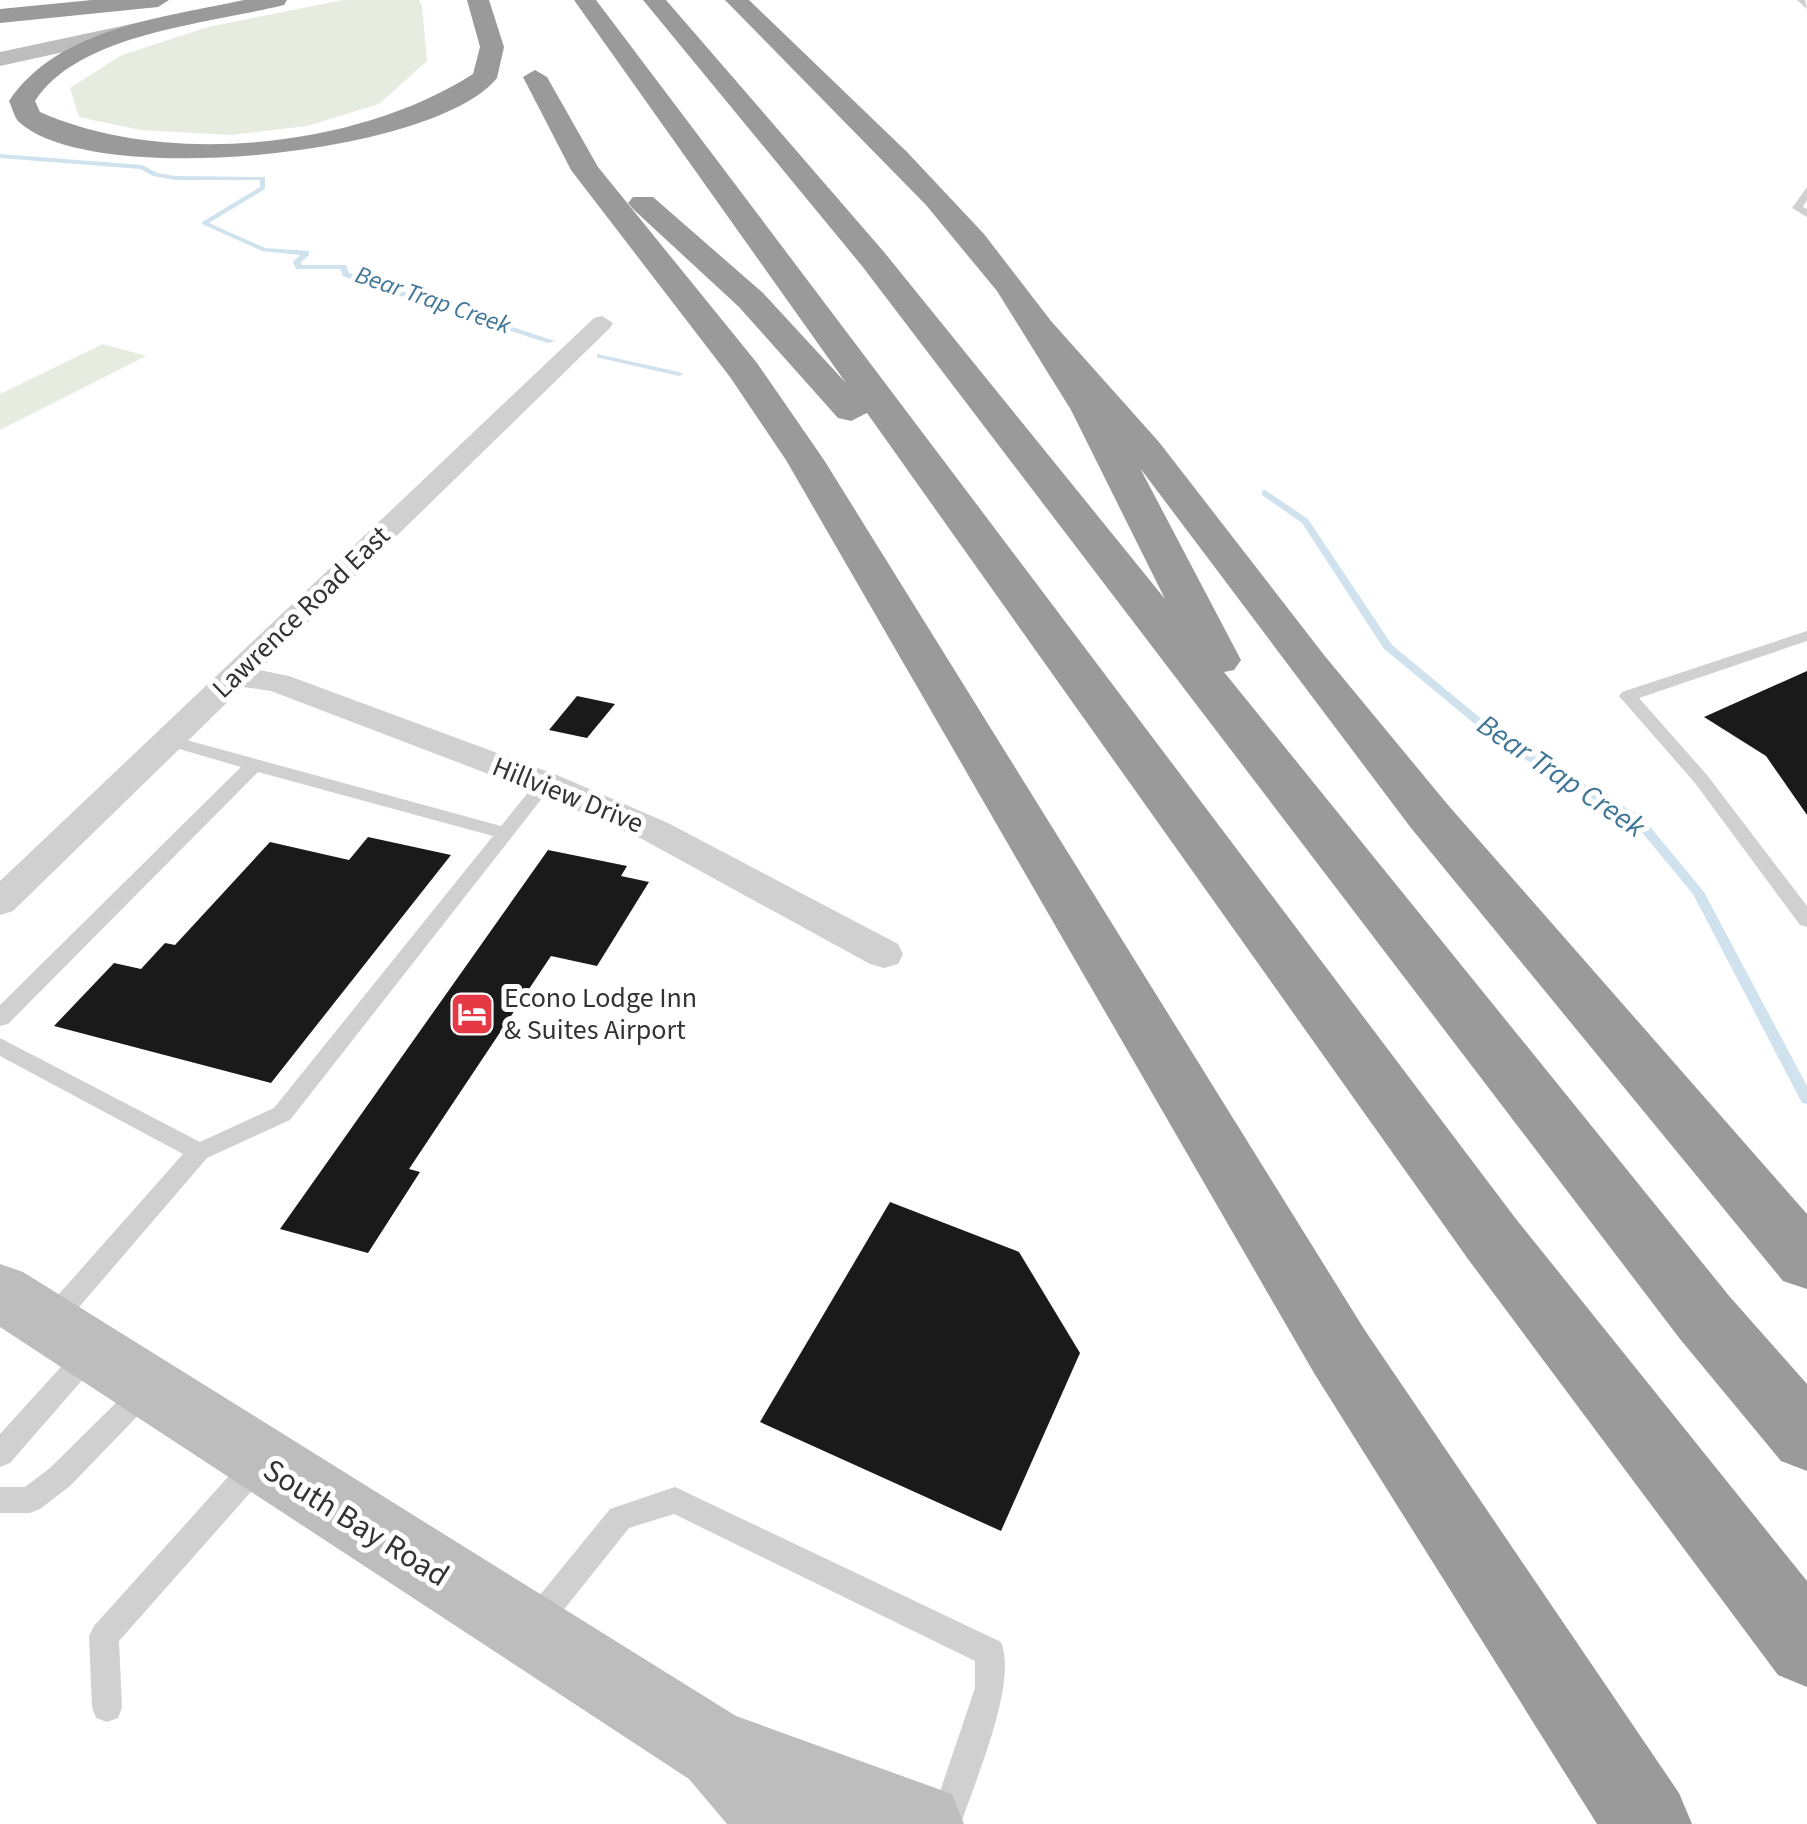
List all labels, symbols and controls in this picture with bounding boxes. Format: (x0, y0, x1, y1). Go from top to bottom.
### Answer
water label: Bear Trap Creek (351, 257, 516, 344)
street label: Lawrence Road East (203, 516, 399, 707)
water label: Bear Trap Creek (1468, 704, 1654, 849)
street label: Hillview Drive (486, 747, 650, 843)
place label: Econo Lodge Inn & Suites Airport (504, 978, 697, 1050)
hotel icon: Econo Lodge Inn & Suites Airport (449, 991, 495, 1037)
street label: South Bay Road (254, 1447, 458, 1599)

